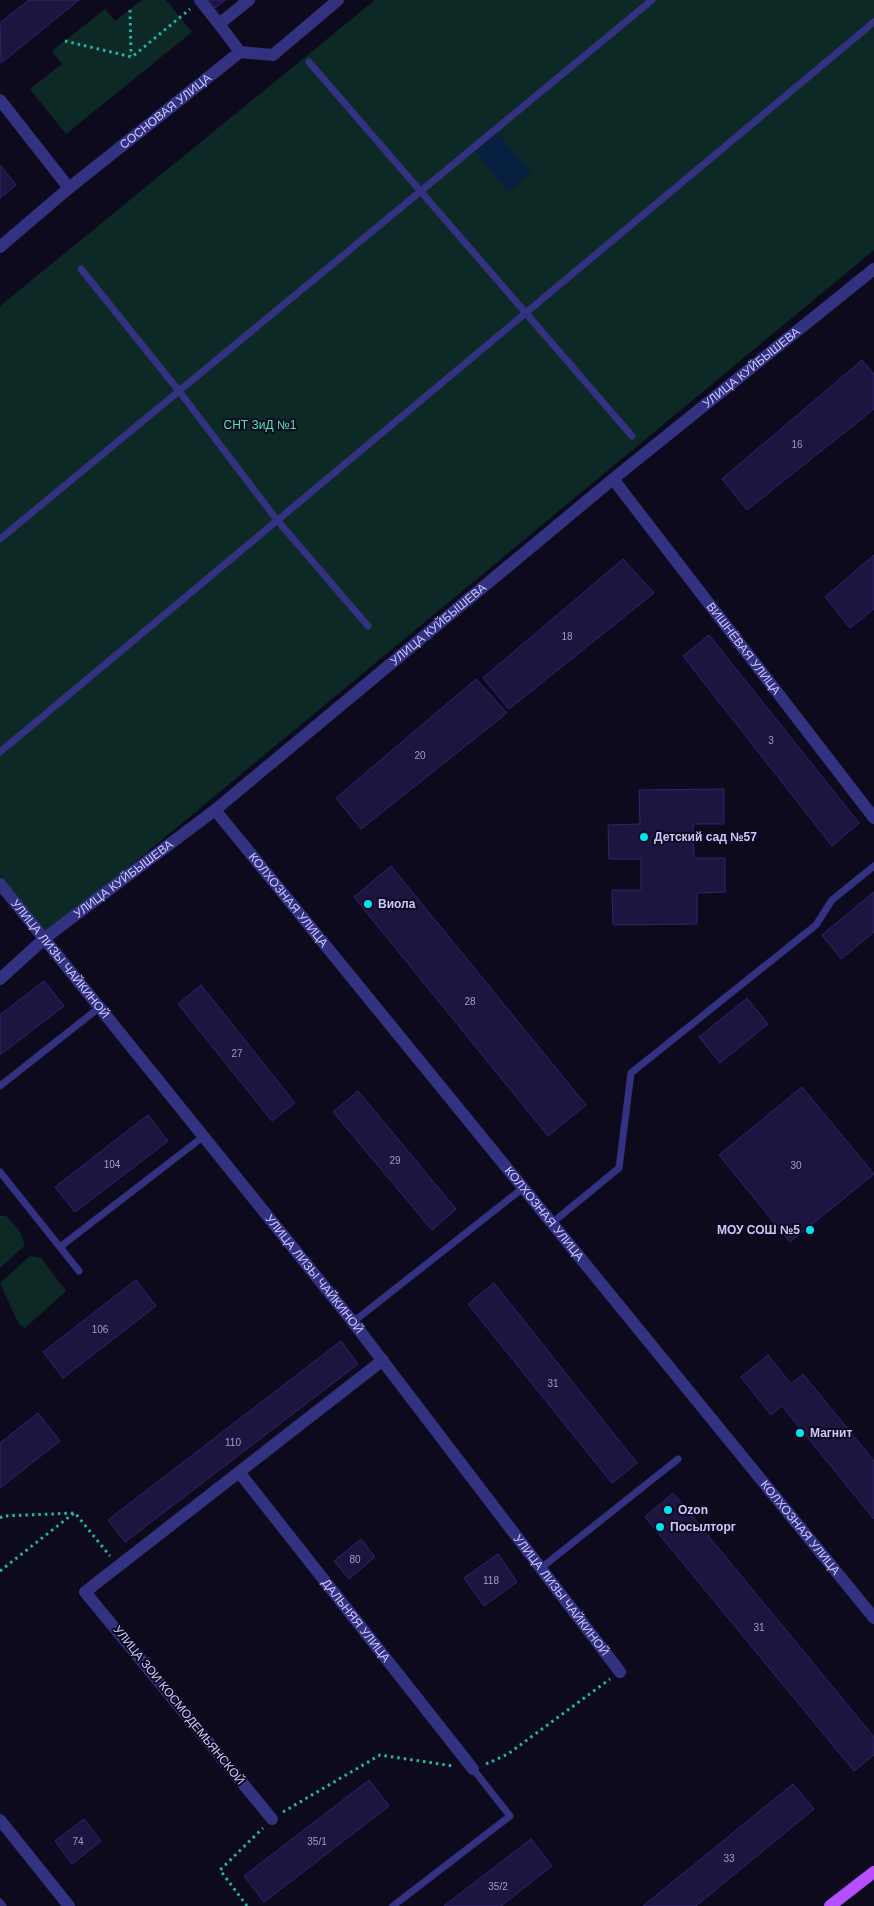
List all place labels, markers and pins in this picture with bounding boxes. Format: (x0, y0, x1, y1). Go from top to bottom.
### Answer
place label: Детский сад №57 (654, 830, 757, 844)
marker: Детский сад №57 (638, 831, 650, 843)
place label: Виола (378, 897, 416, 911)
marker: Виола (362, 898, 374, 910)
place label: МОУ СОШ №5 (717, 1223, 800, 1237)
marker: МОУ СОШ №5 (804, 1224, 816, 1236)
place label: Магнит (810, 1426, 852, 1440)
marker: Магнит (794, 1427, 806, 1439)
place label: Ozon (678, 1503, 708, 1517)
marker: Ozon (662, 1504, 674, 1516)
place label: Посылторг (670, 1520, 736, 1534)
marker: Посылторг (654, 1521, 666, 1533)

